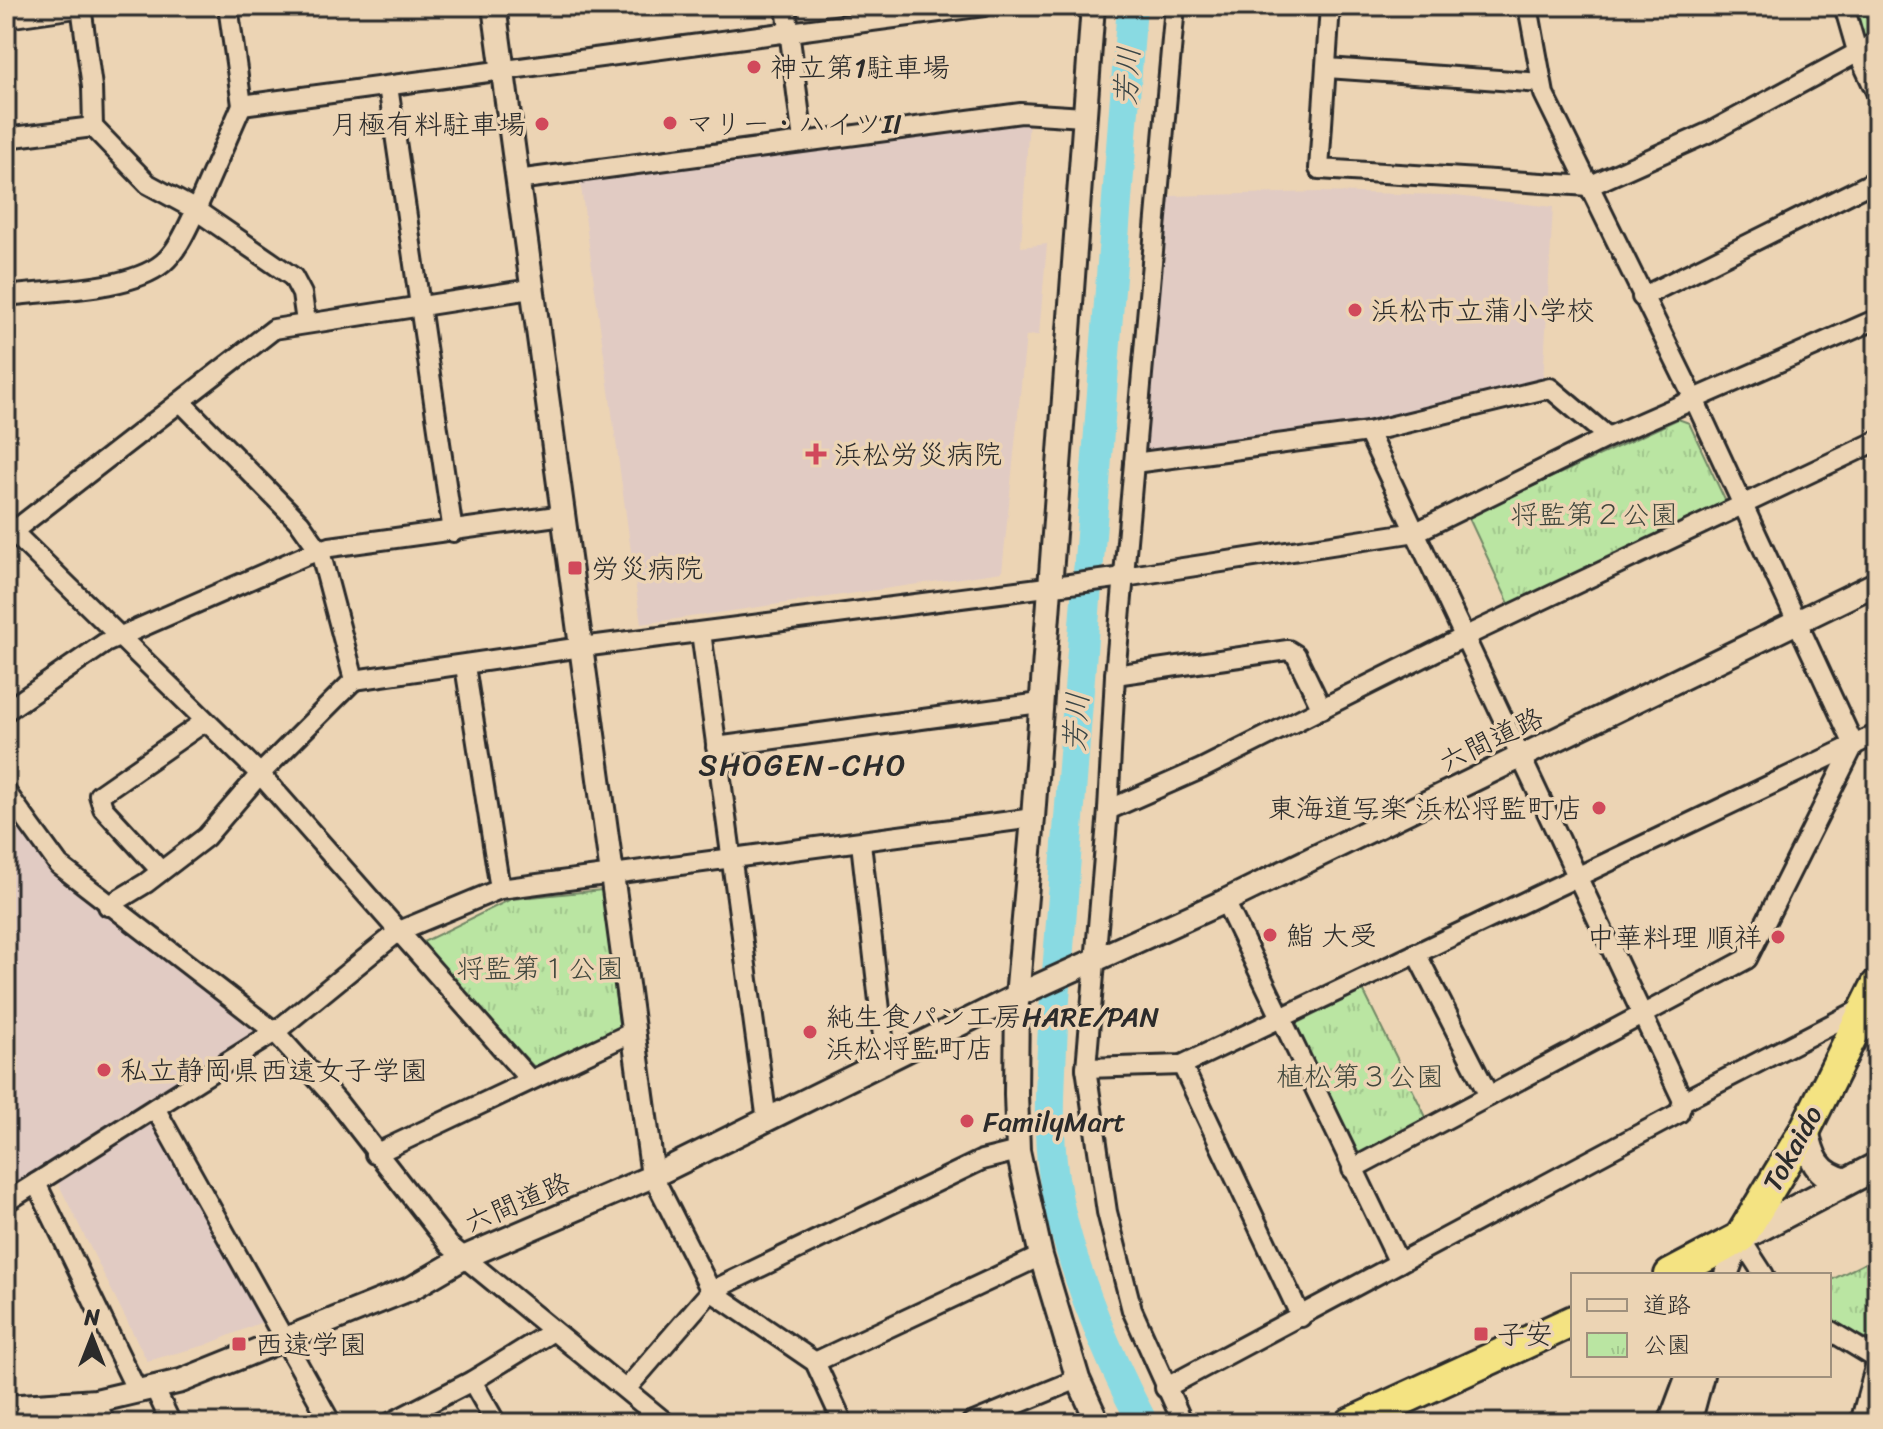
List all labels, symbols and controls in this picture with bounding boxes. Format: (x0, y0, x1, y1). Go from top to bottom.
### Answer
place label: 神立第1駐車場 (770, 43, 950, 92)
water label: 芳川 (1098, 44, 1156, 108)
marker: 神立第1駐車場 (745, 58, 763, 76)
place label: マリー・ハイツII (686, 99, 902, 148)
place label: 月極有料駐車場 (330, 100, 526, 149)
marker: マリー・ハイツII (661, 114, 679, 132)
marker: 月極有料駐車場 (533, 115, 551, 133)
place label: 浜松市立蒲小学校 (1371, 286, 1595, 335)
marker: 浜松市立蒲小学校 (1346, 301, 1364, 319)
place label: 浜松労災病院 (834, 430, 1002, 479)
marker: 浜松労災病院 (805, 443, 827, 465)
park label: 将監第２公園 (1510, 490, 1678, 539)
place label: 労災病院 (591, 544, 703, 593)
marker: 労災病院 (566, 559, 584, 577)
water label: 芳川 (1047, 690, 1105, 754)
street label: 六間道路 (1430, 693, 1552, 786)
district label: SHOGEN-CHO (699, 738, 907, 792)
place label: 東海道写楽 浜松将監町店 (1268, 784, 1583, 833)
marker: 東海道写楽 浜松将監町店 (1590, 799, 1608, 817)
place label: 鮨 大受 (1286, 911, 1377, 960)
place label: 中華料理 順祥 (1587, 913, 1762, 962)
marker: 鮨 大受 (1261, 926, 1279, 944)
marker: 中華料理 順祥 (1769, 928, 1787, 946)
park label: 将監第１公園 (456, 944, 624, 993)
place label: 純生食パン工房HARE/PAN 浜松将監町店 (826, 992, 1159, 1073)
marker: 純生食パン工房HARE/PAN 浜松将監町店 (801, 1023, 819, 1041)
place label: 私立静岡県西遠女子学園 (120, 1046, 428, 1095)
park label: 植松第３公園 (1276, 1052, 1444, 1101)
marker: 私立静岡県西遠女子学園 (95, 1061, 113, 1079)
street label: Tokaido (1748, 1096, 1836, 1201)
place label: FamilyMart (983, 1097, 1126, 1146)
marker: FamilyMart (958, 1112, 976, 1130)
street label: 六間道路 (456, 1158, 578, 1247)
legend (1571, 1273, 1831, 1377)
text: 道路 (1643, 1284, 1691, 1326)
north arrow (52, 1297, 132, 1377)
text: N (83, 1298, 100, 1337)
place label: 子安 (1497, 1310, 1553, 1359)
place label: 西遠学園 (255, 1320, 367, 1369)
text: 公園 (1643, 1324, 1691, 1366)
marker: 子安 (1472, 1325, 1490, 1343)
marker: 西遠学園 (230, 1335, 248, 1353)

